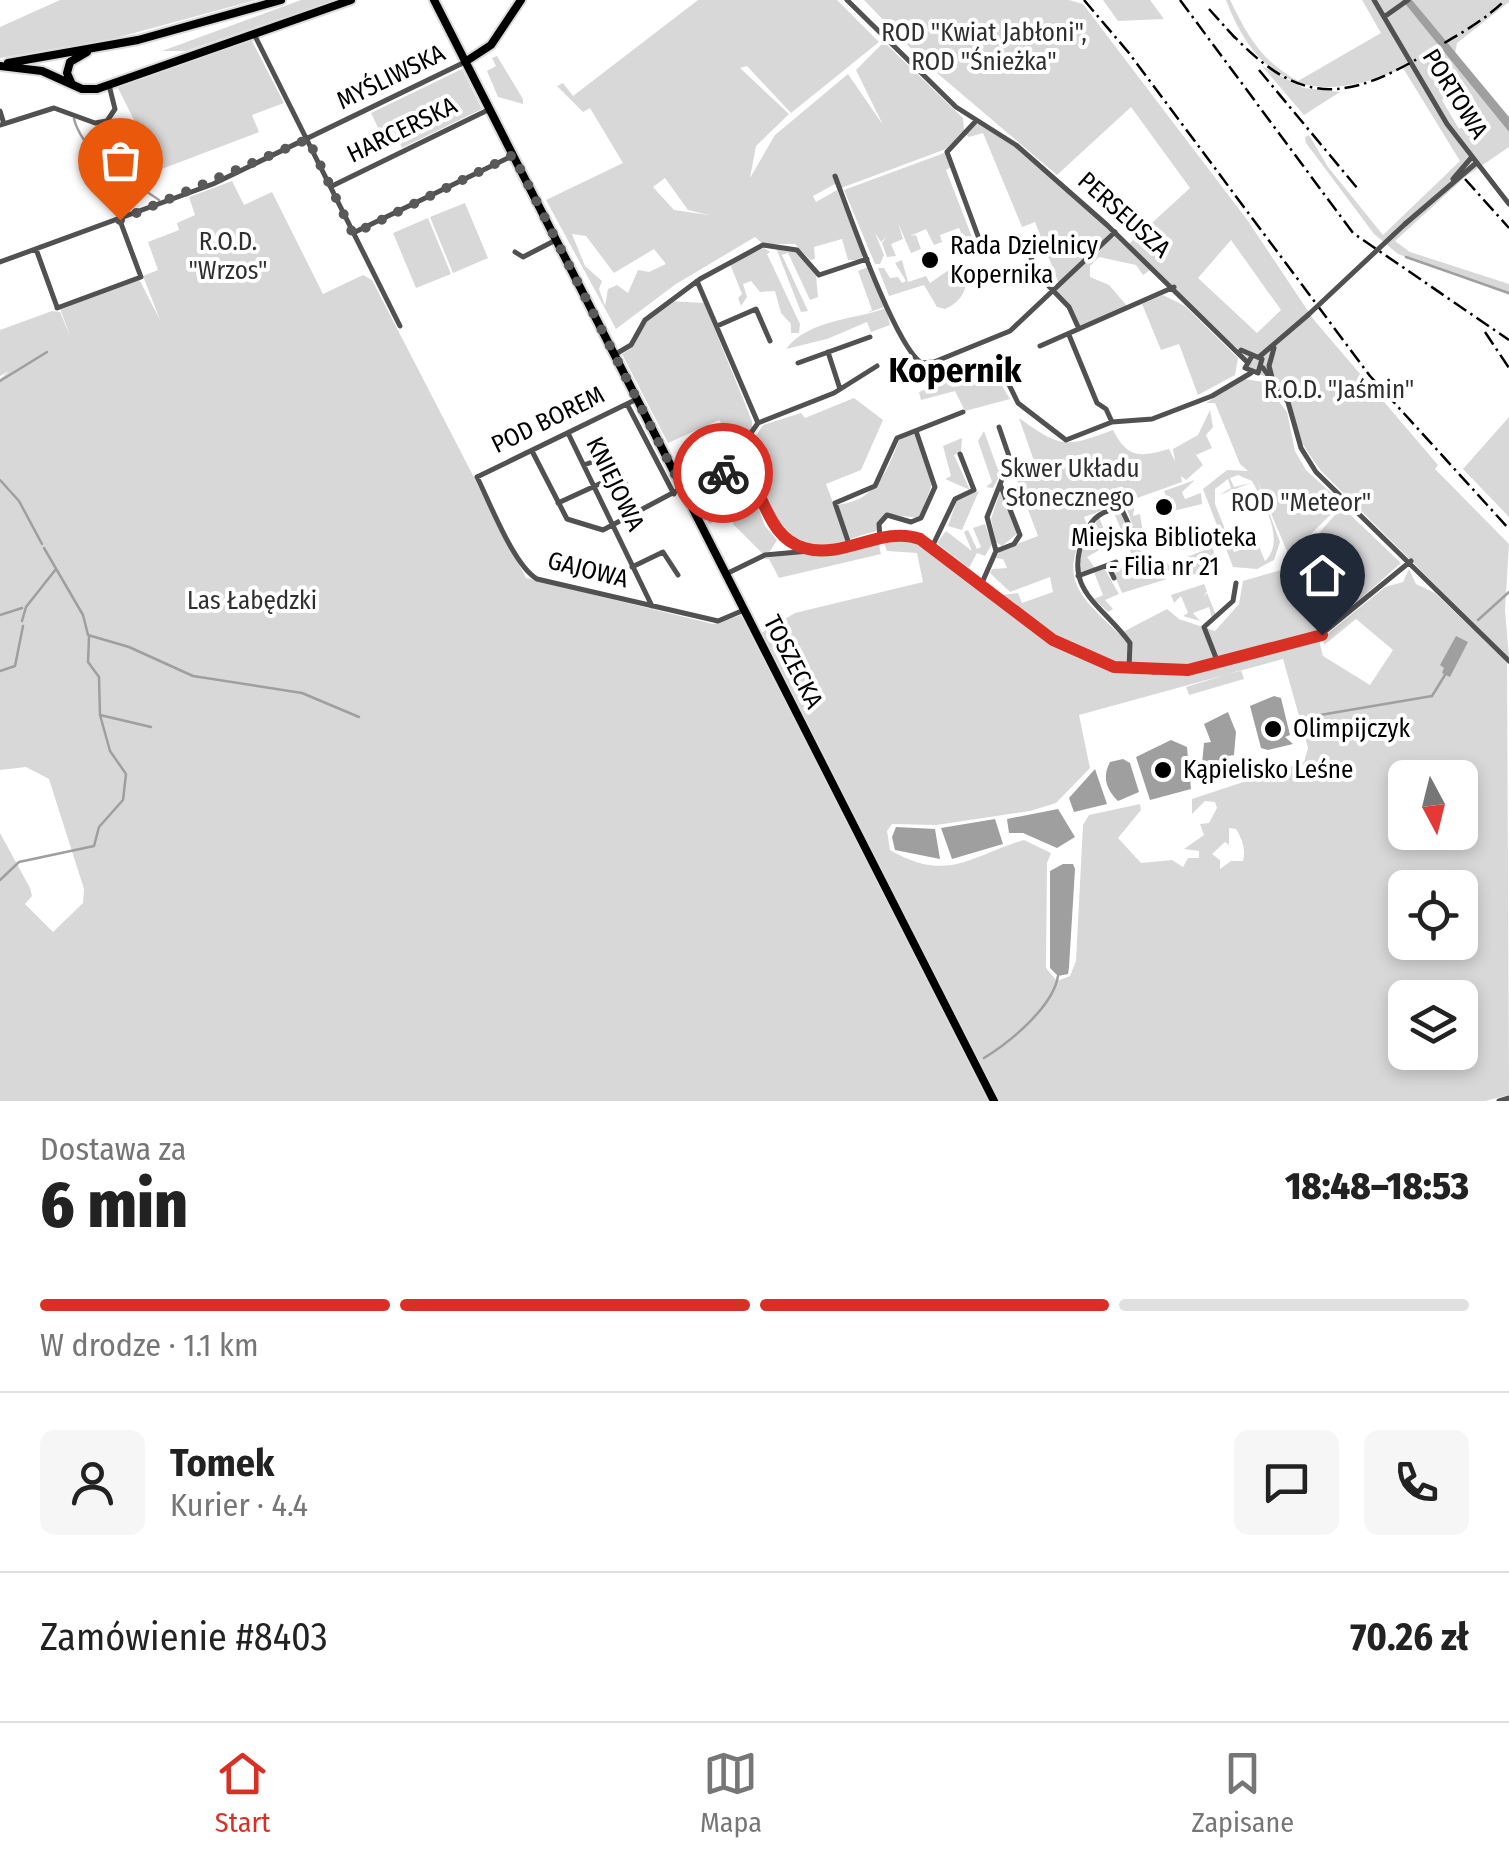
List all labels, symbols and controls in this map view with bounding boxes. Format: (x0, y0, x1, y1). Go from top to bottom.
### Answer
park label: ROD "Kwiat Jabłoni", ROD "Śnieżka" (881, 18, 1087, 77)
street label: MYŚLIWSKA (332, 37, 450, 116)
street label: PORTOWA (1416, 44, 1494, 144)
street label: HARCERSKA (342, 91, 462, 169)
pin (78, 118, 163, 221)
icon: bag (93, 133, 148, 188)
street label: PERSEUSZA (1072, 166, 1176, 264)
park label: R.O.D. "Wrzos" (188, 227, 268, 286)
place label: Rada Dzielnicy Kopernika (950, 231, 1098, 290)
marker: Rada Dzielnicy Kopernika (919, 249, 941, 271)
district label: Kopernik (888, 349, 1023, 391)
park label: R.O.D. "Jaśmin" (1264, 375, 1414, 405)
street label: POD BOREM (487, 380, 609, 460)
courier (673, 423, 773, 523)
street label: KNIEJOWA (579, 432, 651, 536)
icon: bike (696, 446, 751, 501)
park label: Skwer Układu Słonecznego (1000, 454, 1140, 513)
park label: ROD "Meteor" (1231, 488, 1371, 518)
marker: Miejska Biblioteka - Filia nr 21 (1153, 496, 1175, 518)
place label: Miejska Biblioteka - Filia nr 21 (1071, 523, 1257, 582)
pin (1280, 533, 1365, 636)
street label: GAJOWA (545, 546, 631, 594)
icon: home (1295, 548, 1350, 603)
park label: Las Łabędzki (187, 586, 317, 616)
street label: TOSZECKA (757, 610, 829, 714)
place label: Olimpijczyk (1293, 714, 1410, 744)
marker: Olimpijczyk (1262, 718, 1284, 740)
place label: Kąpielisko Leśne (1183, 755, 1353, 785)
marker: Kąpielisko Leśne (1152, 759, 1174, 781)
north arrow (1388, 760, 1478, 850)
map controls (1388, 760, 1478, 1070)
button: locate (1388, 870, 1478, 960)
button: layers (1388, 980, 1478, 1070)
text: Dostawa za (40, 1130, 187, 1168)
text: 18:48–18:53 (1285, 1163, 1469, 1209)
text: 6 min (40, 1166, 188, 1244)
text: W drodze · 1.1 km (40, 1326, 259, 1364)
button: person (40, 1430, 145, 1535)
button: chat (1234, 1430, 1339, 1535)
button: phone (1364, 1430, 1469, 1535)
text: Tomek (170, 1440, 274, 1486)
text: Kurier · 4.4 (170, 1486, 308, 1524)
text: Zamówienie #8403 (40, 1614, 328, 1660)
text: 70.26 zł (1350, 1614, 1469, 1660)
tab: Start (215, 1746, 270, 1839)
tab: Mapa (700, 1746, 762, 1839)
tab: Zapisane (1192, 1746, 1294, 1839)

